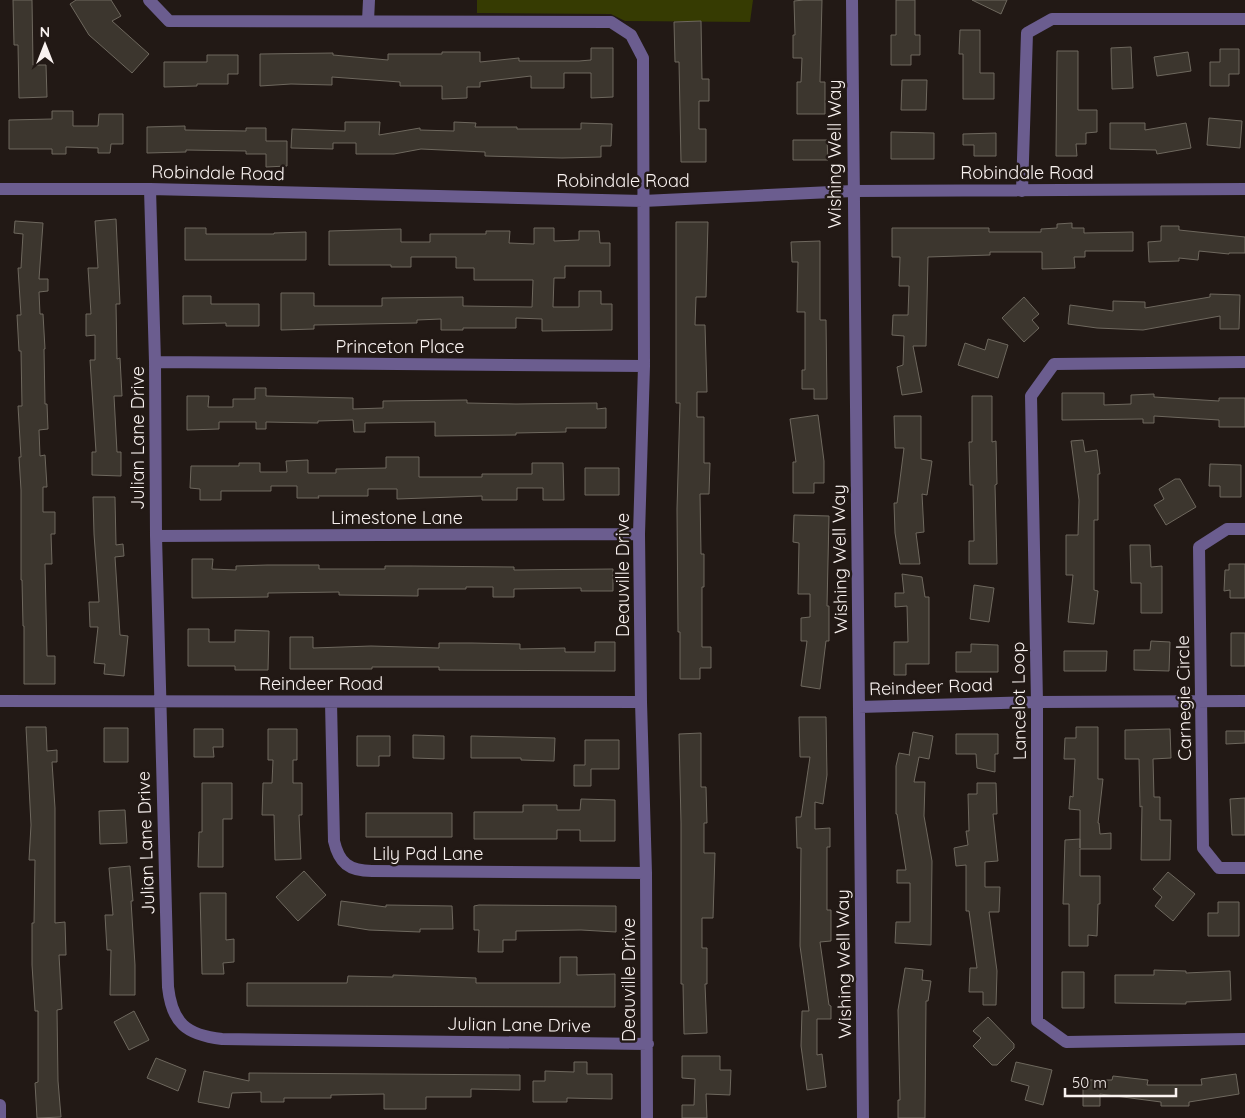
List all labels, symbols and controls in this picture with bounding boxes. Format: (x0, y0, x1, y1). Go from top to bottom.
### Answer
north arrow (20, 20, 70, 70)
text: N (40, 23, 50, 41)
street label: Wishing Well Way (823, 79, 846, 229)
street label: Robindale Road (151, 160, 285, 185)
street label: Robindale Road (960, 161, 1094, 184)
street label: Robindale Road (556, 169, 690, 192)
street label: Princeton Place (336, 335, 464, 358)
street label: Julian Lane Drive (126, 366, 149, 510)
street label: Wishing Well Way (827, 484, 852, 634)
street label: Limestone Lane (331, 506, 463, 529)
street label: Deauville Drive (611, 513, 634, 637)
street label: Carnegie Circle (1171, 635, 1196, 761)
street label: Lancelot Loop (1006, 642, 1031, 760)
street label: Reindeer Road (259, 672, 383, 695)
street label: Reindeer Road (869, 673, 993, 700)
street label: Julian Lane Drive (131, 771, 160, 915)
street label: Lily Pad Lane (373, 842, 483, 865)
street label: Wishing Well Way (831, 889, 856, 1039)
street label: Deauville Drive (617, 918, 640, 1042)
street label: Julian Lane Drive (447, 1012, 591, 1037)
scale bar (1065, 1066, 1176, 1098)
text: 50 m (1072, 1073, 1107, 1092)

